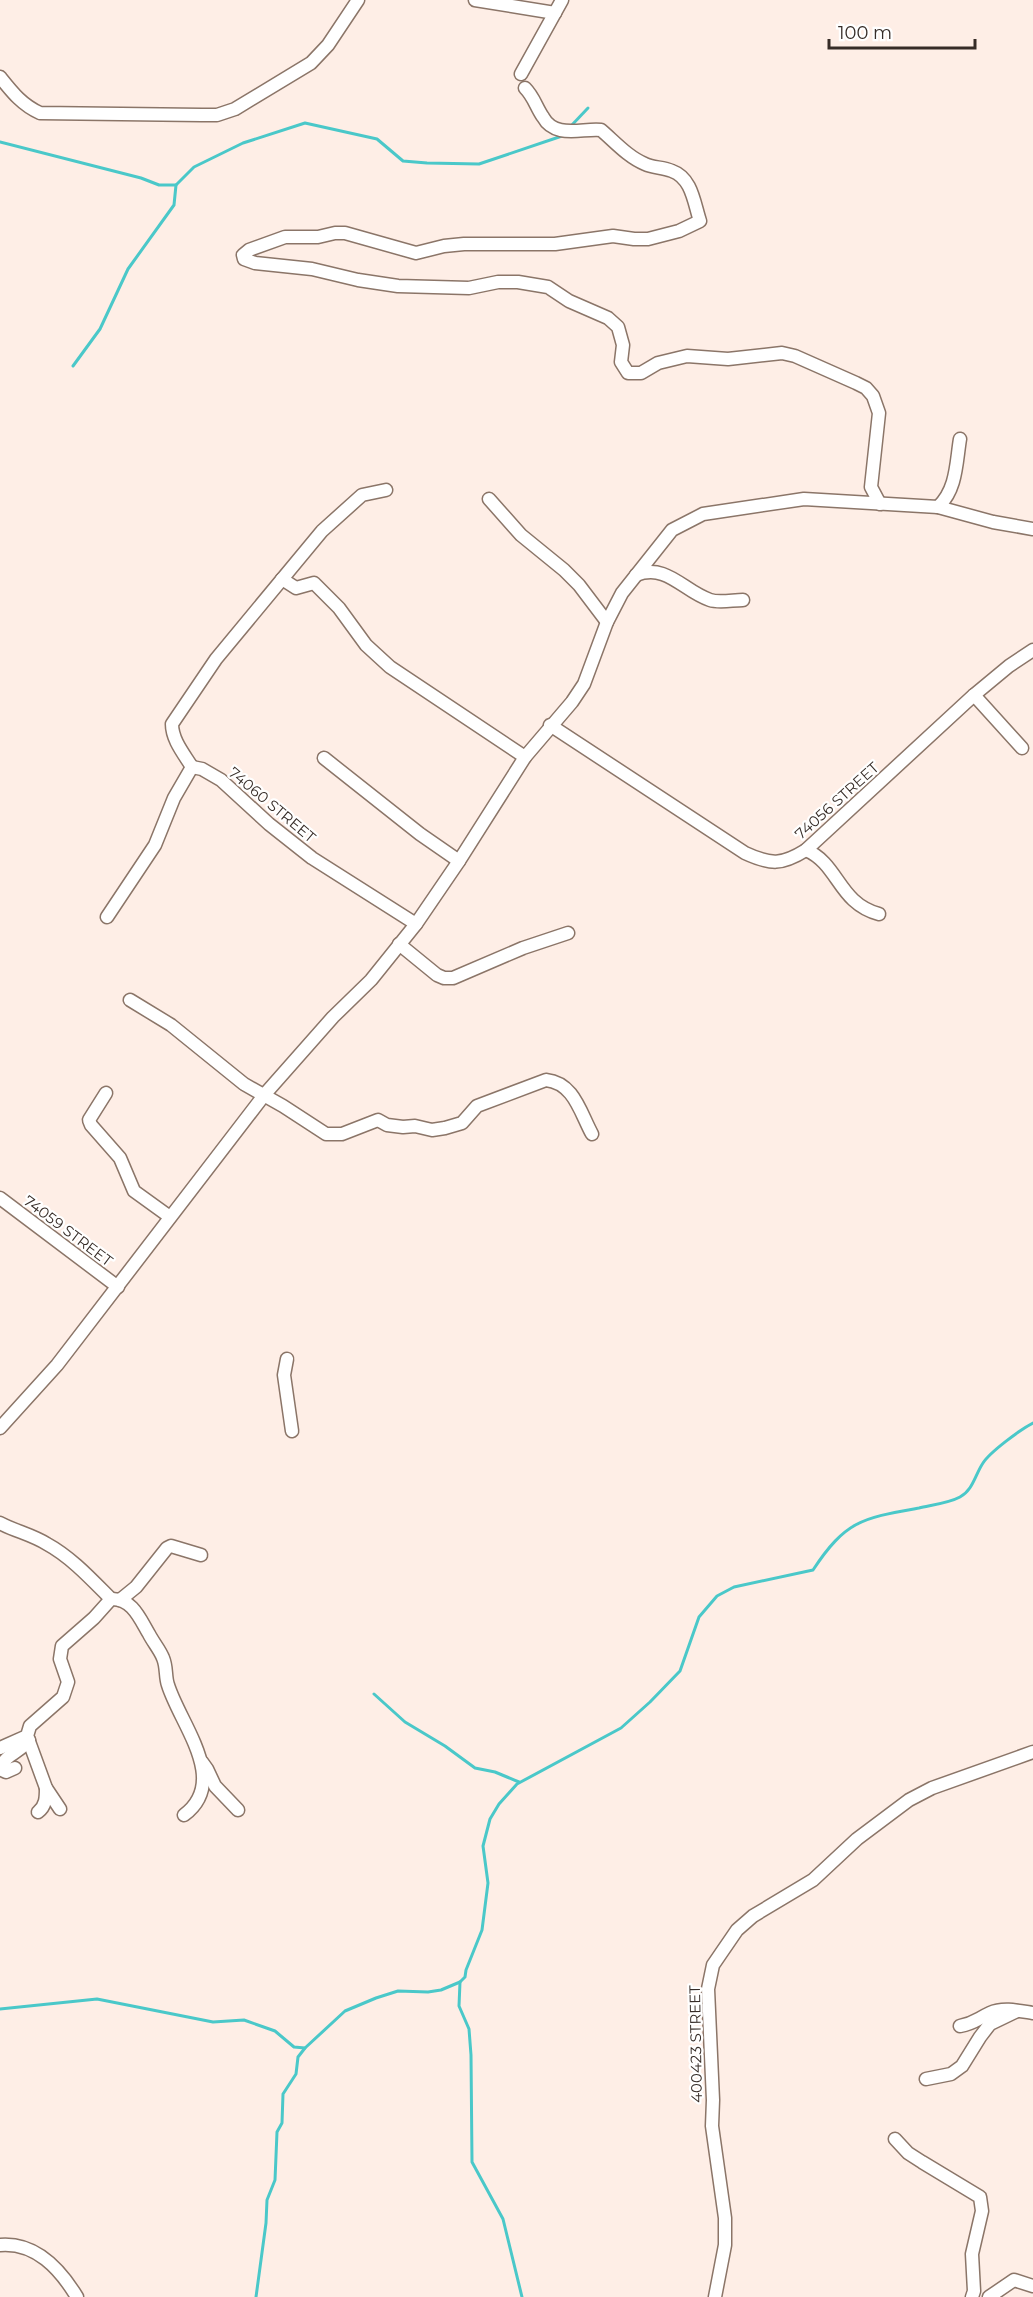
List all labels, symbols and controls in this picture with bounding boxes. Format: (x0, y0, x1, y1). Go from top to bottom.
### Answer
scale bar (829, 12, 974, 50)
text: 100 m (838, 22, 892, 44)
street label: 74056 STREET (791, 758, 883, 843)
street label: 74060 STREET (225, 763, 320, 847)
street label: 74059 STREET (20, 1191, 117, 1270)
street label: 400423 STREET (685, 1985, 706, 2103)

